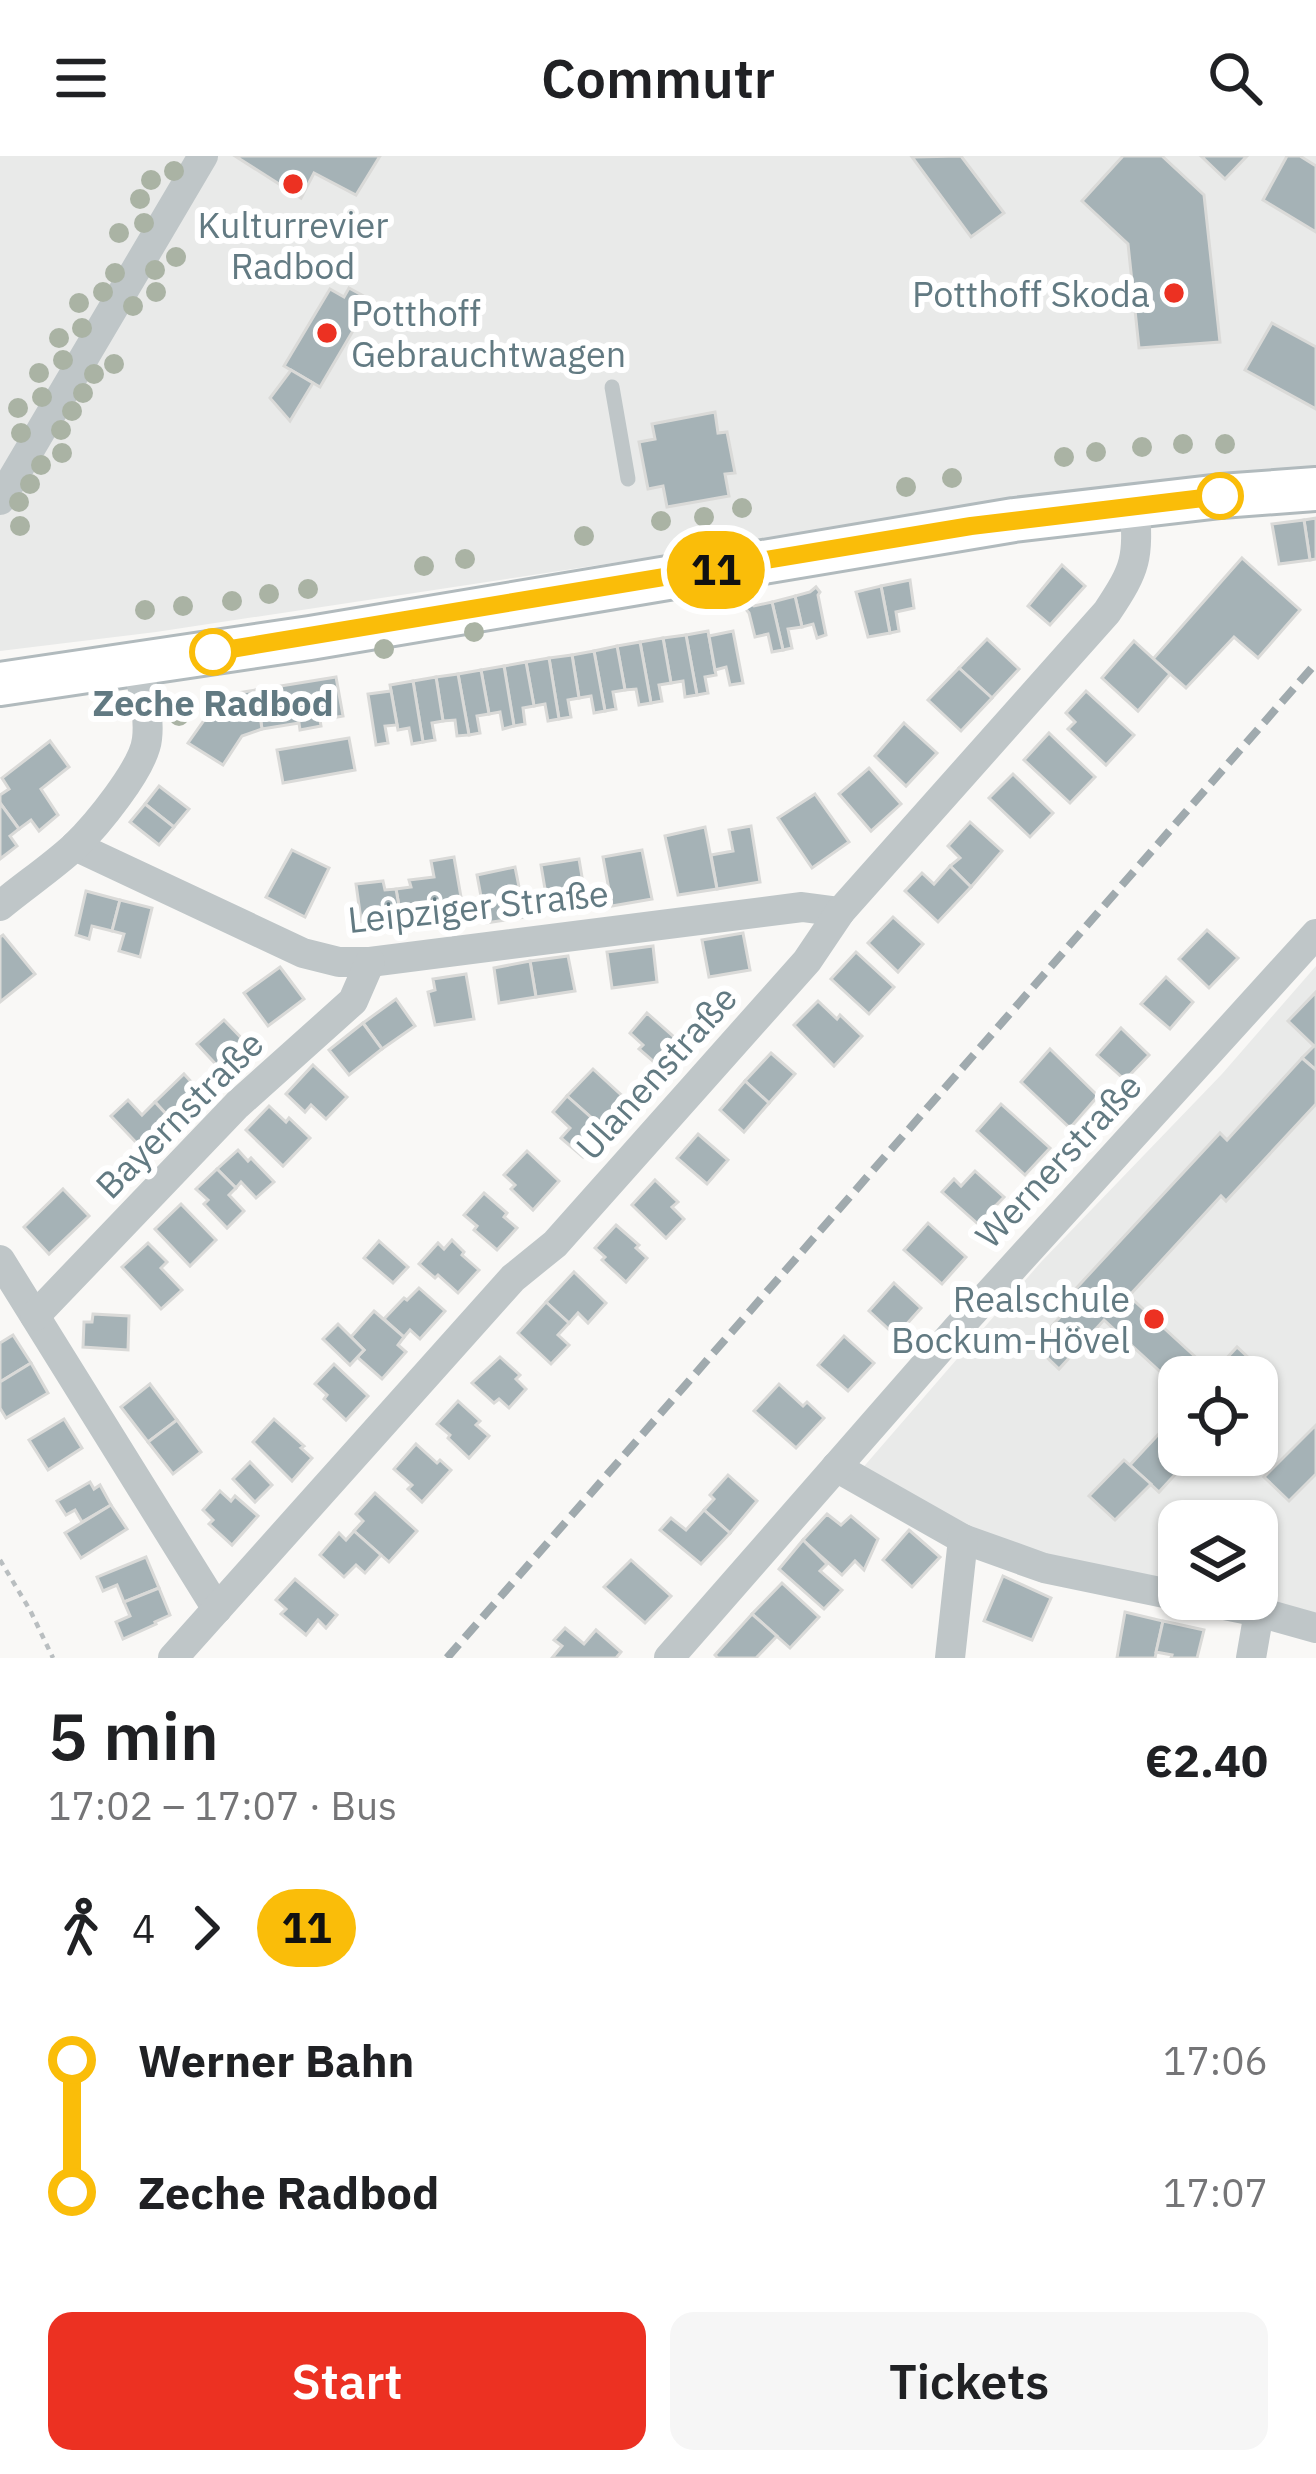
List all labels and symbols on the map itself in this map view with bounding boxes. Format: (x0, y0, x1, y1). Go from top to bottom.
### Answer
marker: Kulturrevier Radbod (280, 171, 306, 197)
place label: Kulturrevier Radbod (197, 201, 389, 289)
place label: Potthoff Skoda (912, 270, 1150, 317)
marker: Potthoff Skoda (1161, 280, 1187, 306)
place label: Potthoff Gebrauchtwagen (351, 289, 626, 377)
marker: Potthoff Gebrauchtwagen (314, 320, 340, 346)
unlabelled marker (1198, 474, 1242, 518)
line badge: 11 (662, 531, 770, 609)
marker: Zeche Radbod (191, 630, 235, 674)
place label: Zeche Radbod (92, 679, 334, 726)
street label: Leipziger Straße (345, 869, 611, 943)
street label: Ulanenstraße (565, 975, 747, 1169)
street label: Bayernstraße (85, 1020, 273, 1208)
street label: Wernerstraße (965, 1062, 1151, 1258)
place label: Realschule Bockum-Hövel (891, 1275, 1130, 1363)
marker: Realschule Bockum-Hövel (1141, 1306, 1167, 1332)

